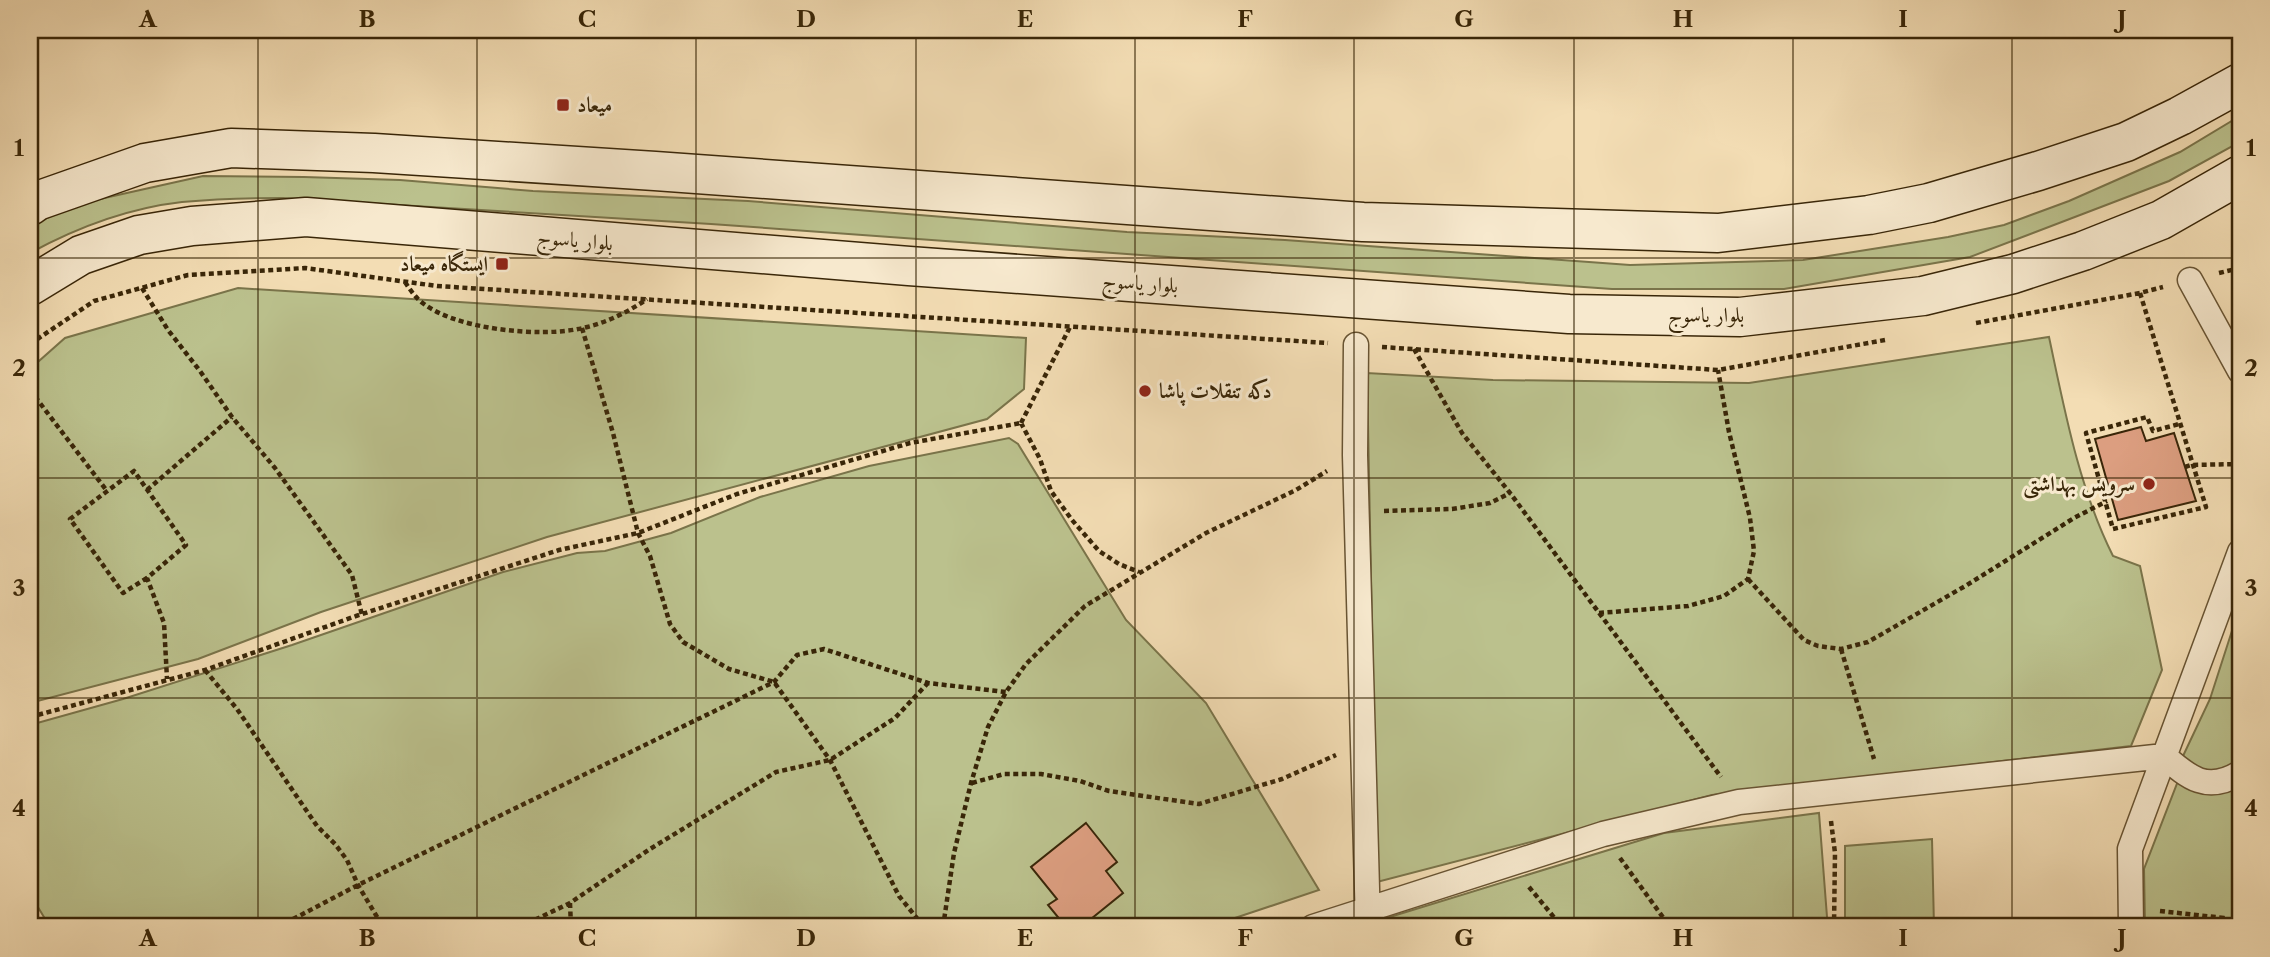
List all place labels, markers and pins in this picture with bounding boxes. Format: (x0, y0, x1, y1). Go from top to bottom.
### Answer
place label: میعاد (577, 92, 612, 117)
marker: میعاد (555, 97, 571, 113)
place label: ایستگاه میعاد (400, 250, 488, 276)
marker: ایستگاه میعاد (494, 256, 510, 272)
place label: دکه تنقلات پاشا (1159, 378, 1272, 406)
marker: دکه تنقلات پاشا (1137, 383, 1153, 399)
place label: سرویس بهداشتی (2023, 471, 2135, 499)
marker: سرویس بهداشتی (2141, 476, 2157, 492)

